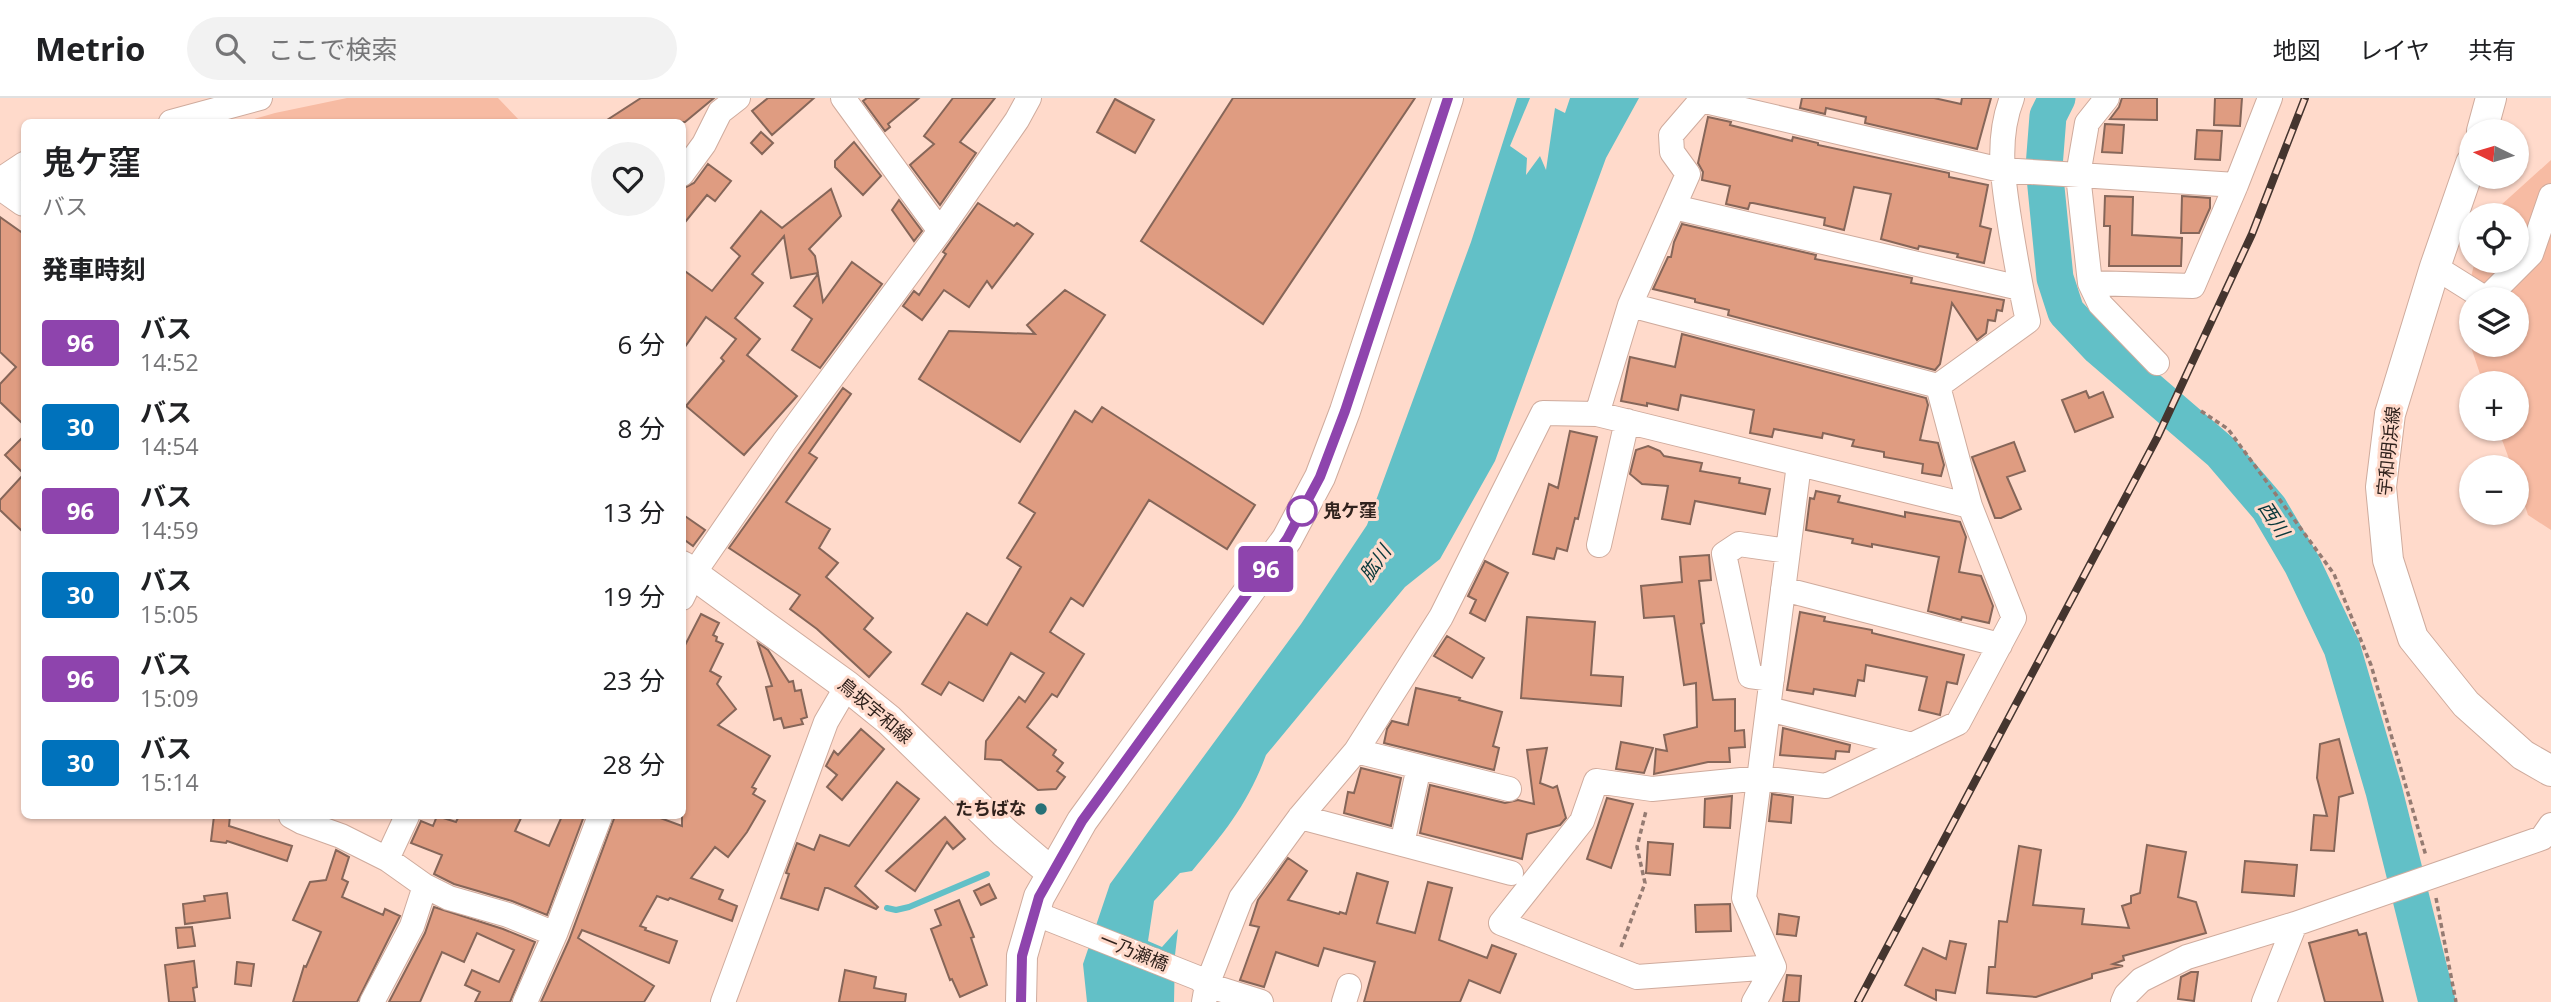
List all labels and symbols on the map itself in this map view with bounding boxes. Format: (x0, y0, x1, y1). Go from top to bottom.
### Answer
north arrow (2459, 119, 2529, 189)
street label: 宇和明浜線 (2371, 405, 2405, 497)
marker: 鬼ケ窪 (1287, 496, 1317, 526)
water label: 西川 (2253, 496, 2296, 544)
place label: 鬼ケ窪 (1323, 498, 1377, 522)
water label: 肱川 (1353, 538, 1398, 586)
line badge: 96 (1234, 546, 1298, 592)
street label: 鳥坂宇和線 (833, 672, 918, 748)
place label: たちばな (955, 796, 1027, 820)
marker: たちばな (1033, 801, 1049, 817)
street label: 一乃瀬橋 (1097, 926, 1172, 976)

